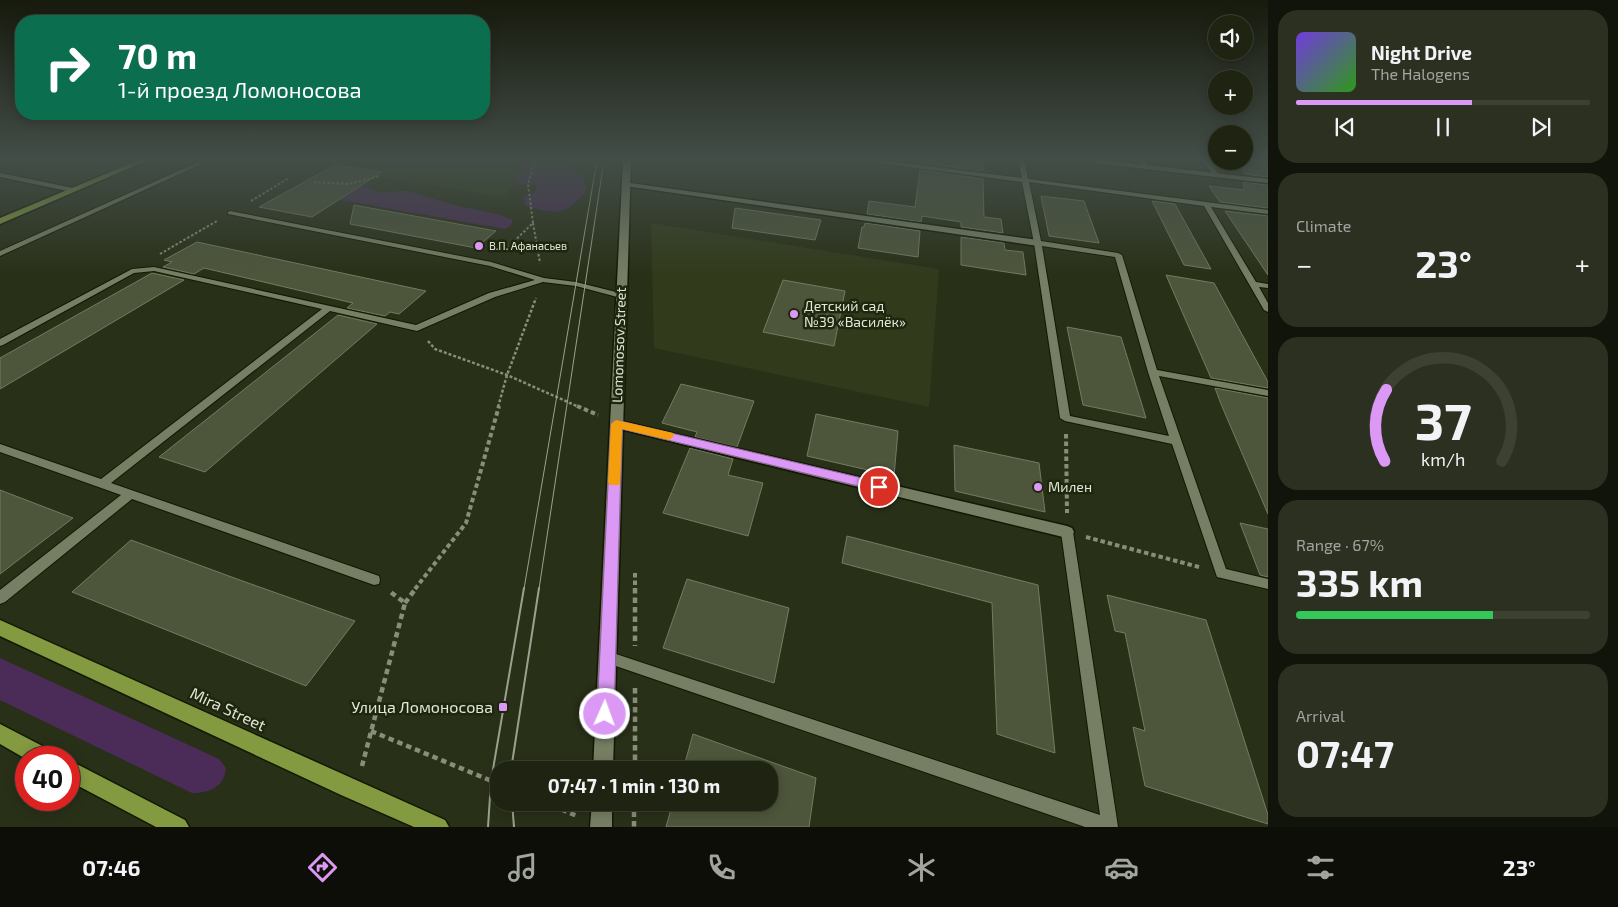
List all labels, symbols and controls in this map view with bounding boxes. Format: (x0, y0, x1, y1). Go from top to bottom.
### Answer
map controls (1208, 15, 1253, 170)
button: sound (1208, 15, 1253, 60)
text: 70 m (118, 34, 197, 76)
icon: right (35, 35, 100, 100)
text: Night Drive (1371, 41, 1472, 64)
text: The Halogens (1371, 64, 1470, 83)
button: + (1208, 70, 1253, 115)
text: 1-й проезд Ломоносова (118, 76, 362, 102)
icon: previous (1331, 113, 1359, 141)
icon: pause (1429, 113, 1457, 141)
icon: next (1527, 113, 1555, 141)
button: − (1208, 125, 1253, 170)
text: Climate (1296, 216, 1351, 235)
place label: В.П. Афанасьев (489, 239, 567, 252)
marker: В.П. Афанасьев (473, 240, 485, 252)
text: 23° (1415, 240, 1472, 286)
text: − (1296, 247, 1312, 281)
text: + (1575, 247, 1590, 281)
street label: Lomonosov Street (608, 287, 629, 403)
place label: Детский сад №39 «Василёк» (804, 297, 906, 330)
marker: Детский сад №39 «Василёк» (788, 308, 800, 320)
text: 37 (1415, 388, 1471, 450)
text: km/h (1421, 448, 1465, 470)
pin (858, 466, 900, 508)
icon: arrive (865, 473, 893, 501)
place label: Милен (1048, 478, 1092, 495)
marker: Милен (1032, 481, 1044, 493)
text: Range · 67% (1296, 535, 1384, 554)
text: 335 km (1296, 559, 1423, 605)
street label: Mira Street (187, 683, 269, 734)
position arrow (578, 687, 630, 739)
place label: Улица Ломоносова (351, 697, 493, 716)
marker: Улица Ломоносова (497, 701, 509, 713)
text: Arrival (1296, 706, 1345, 725)
text: 07:47 (1296, 730, 1394, 776)
speed limit sign: 40 (15, 746, 80, 811)
text: 07:47 · 1 min · 130 m (548, 774, 720, 797)
icon: directions (305, 850, 340, 885)
icon: music (505, 850, 540, 885)
icon: phone (704, 850, 739, 885)
icon: climate (904, 850, 939, 885)
icon: car (1104, 850, 1139, 885)
icon: filters (1303, 850, 1338, 885)
text: 07:46 (82, 854, 140, 880)
text: 23° (1503, 854, 1536, 880)

